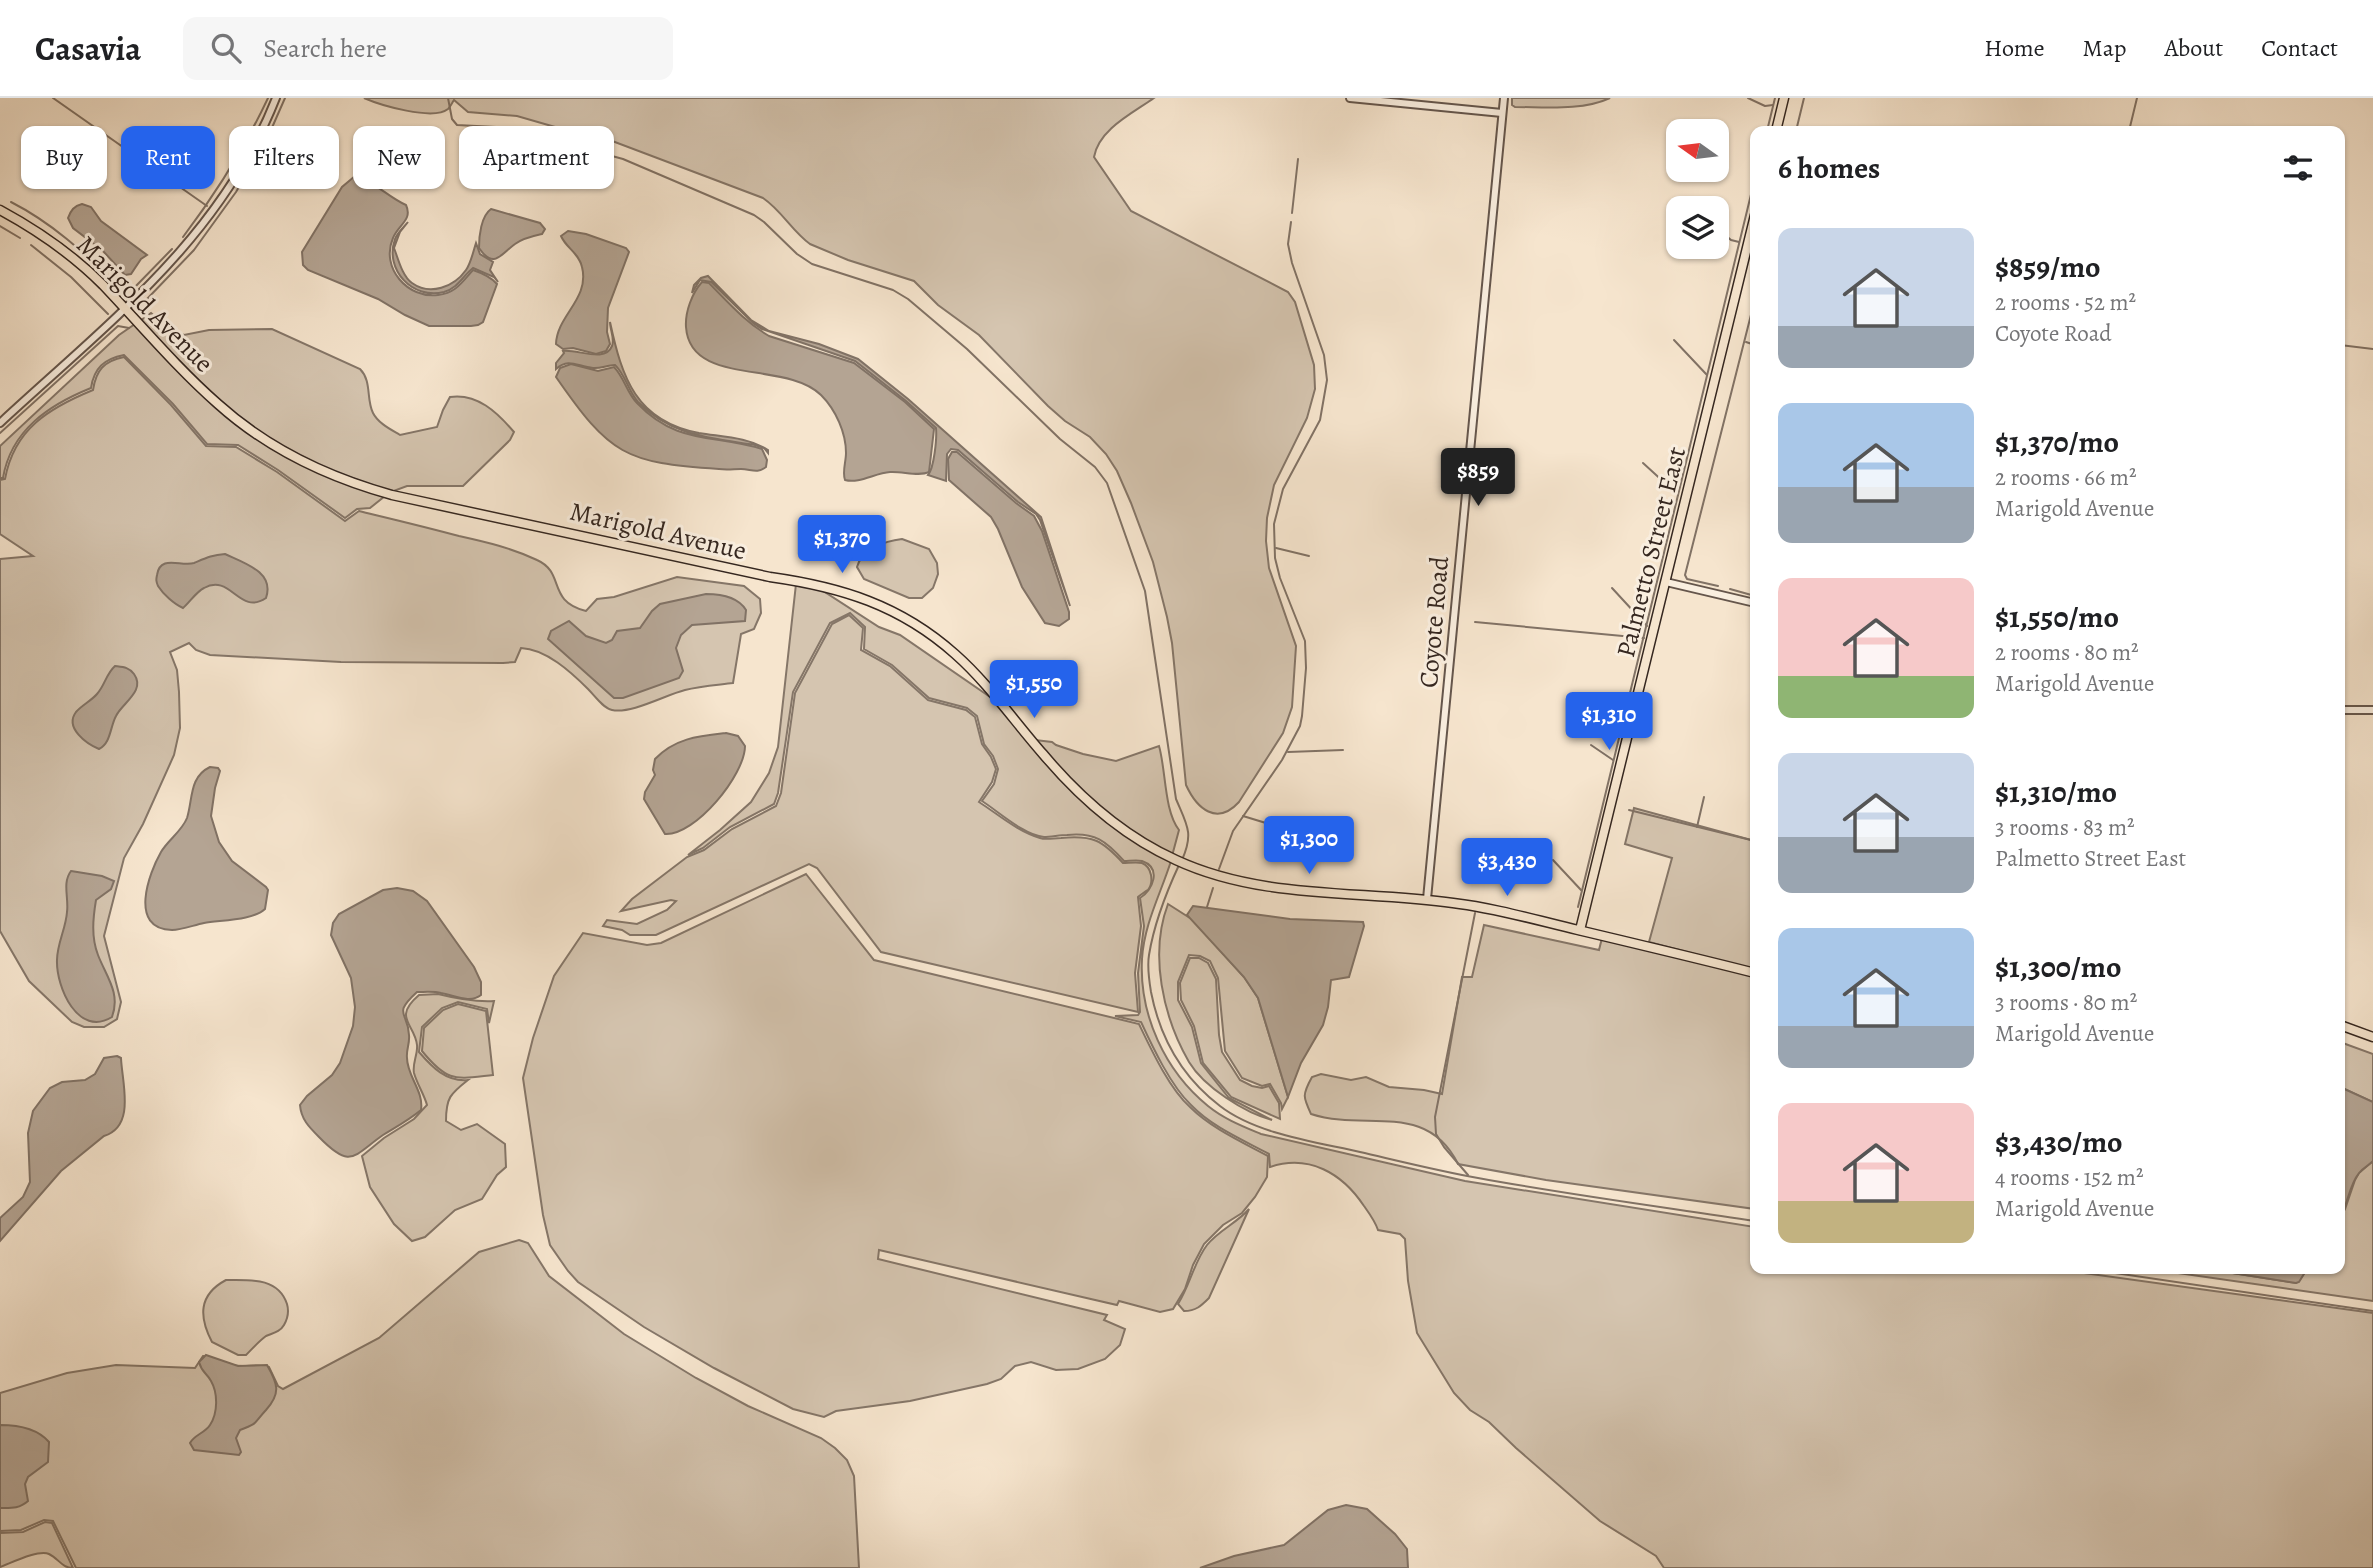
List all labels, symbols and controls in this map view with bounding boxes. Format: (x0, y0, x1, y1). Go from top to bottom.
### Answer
search box (183, 17, 673, 80)
text: Casavia (35, 26, 141, 71)
icon: search (207, 29, 245, 67)
text: Search here (263, 31, 387, 66)
text: Home (1984, 32, 2045, 64)
text: Map (2083, 32, 2127, 64)
text: About (2165, 32, 2223, 64)
text: Contact (2261, 32, 2338, 64)
north arrow (1666, 119, 1729, 182)
map controls (1666, 119, 1729, 259)
chip: Buy (21, 126, 107, 189)
chip: Rent (121, 126, 215, 189)
chip: Filters (229, 126, 339, 189)
chip: New (353, 126, 445, 189)
chip: Apartment (459, 126, 614, 189)
text: 6 homes (1778, 148, 1880, 188)
icon: filters (2279, 149, 2317, 187)
button: layers (1666, 196, 1729, 259)
street label: Marigold Avenue (69, 228, 221, 380)
text: $859/mo (1995, 247, 2101, 287)
icon: home (1834, 256, 1918, 340)
text: 2 rooms · 52 m² (1995, 287, 2136, 318)
text: Coyote Road (1995, 318, 2112, 349)
text: $1,370/mo (1995, 422, 2119, 462)
icon: home (1834, 431, 1918, 515)
street label: Palmetto Street East (1608, 443, 1694, 661)
pin: $859 (1437, 448, 1519, 508)
text: $859 (1457, 455, 1499, 486)
text: 2 rooms · 66 m² (1995, 462, 2137, 493)
text: Marigold Avenue (1995, 493, 2154, 524)
street label: Marigold Avenue (566, 494, 750, 568)
pin: $1,370 (785, 516, 899, 575)
text: $1,370 (814, 522, 870, 553)
street label: Coyote Road (1411, 555, 1457, 689)
text: $1,550/mo (1995, 597, 2119, 637)
icon: home (1834, 606, 1918, 690)
text: 2 rooms · 80 m² (1995, 637, 2139, 668)
pin: $1,550 (977, 660, 1091, 720)
text: $1,550 (1006, 667, 1062, 698)
text: Marigold Avenue (1995, 668, 2154, 699)
pin: $1,310 (1552, 692, 1666, 752)
text: $1,310 (1582, 699, 1636, 730)
text: $1,310/mo (1995, 772, 2117, 812)
icon: home (1834, 781, 1918, 865)
text: 3 rooms · 83 m² (1995, 812, 2135, 843)
pin: $1,300 (1252, 816, 1366, 876)
text: $1,300 (1280, 823, 1338, 854)
pin: $3,430 (1450, 838, 1564, 898)
text: Palmetto Street East (1995, 843, 2186, 874)
text: $3,430 (1477, 845, 1537, 876)
text: $1,300/mo (1995, 947, 2121, 987)
icon: home (1834, 956, 1918, 1040)
text: 3 rooms · 80 m² (1995, 987, 2137, 1018)
text: Marigold Avenue (1995, 1018, 2154, 1049)
text: $3,430/mo (1995, 1122, 2123, 1162)
icon: home (1834, 1131, 1918, 1215)
text: 4 rooms · 152 m² (1995, 1162, 2143, 1193)
text: Marigold Avenue (1995, 1193, 2154, 1224)

